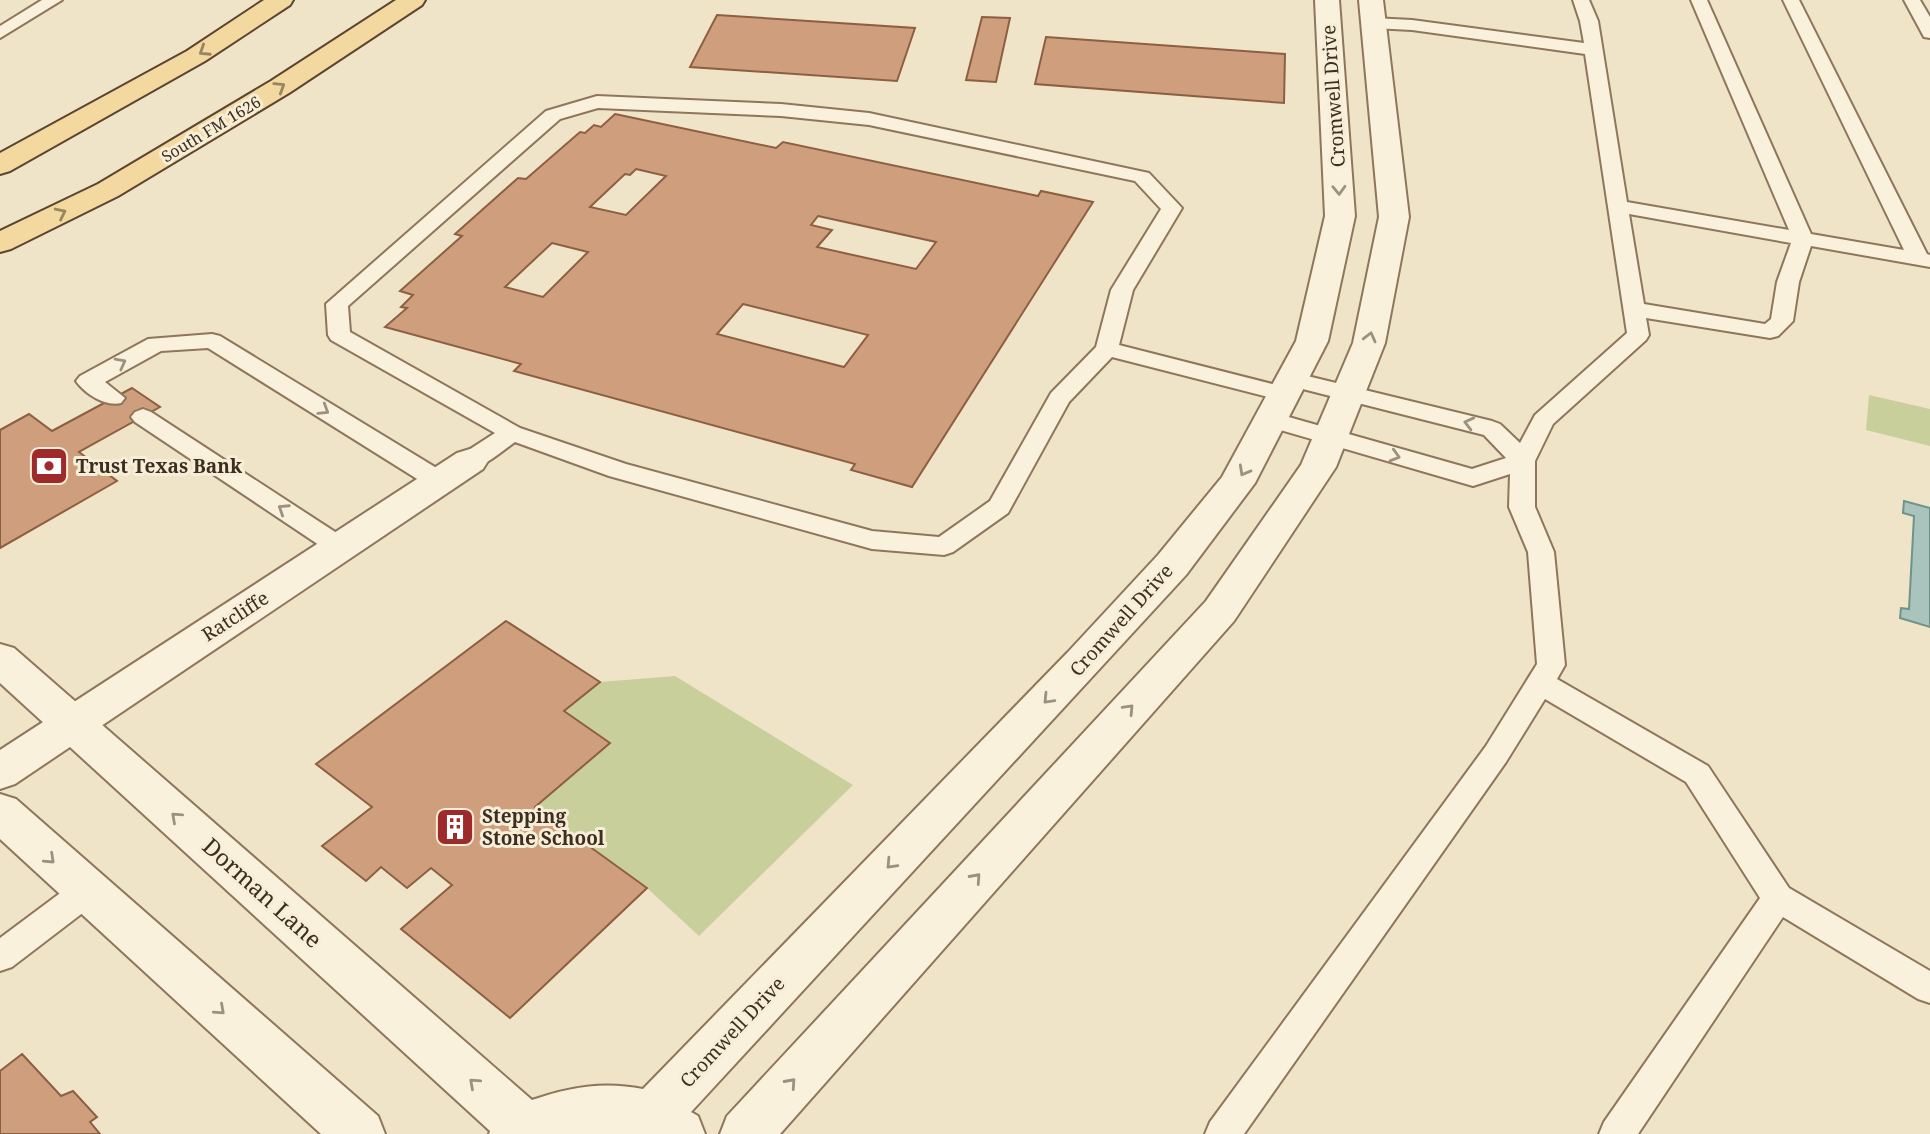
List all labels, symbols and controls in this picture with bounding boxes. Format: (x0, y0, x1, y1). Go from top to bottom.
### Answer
street label: Cromwell Drive (1315, 24, 1351, 168)
one-way arrow (198, 43, 211, 56)
one-way arrow (272, 83, 285, 96)
street label: South FM 1626 (157, 91, 265, 167)
one-way arrow (1331, 185, 1346, 196)
one-way arrow (54, 207, 66, 221)
one-way arrow (1362, 331, 1376, 343)
one-way arrow (114, 358, 126, 372)
one-way arrow (316, 402, 329, 415)
one-way arrow (1463, 417, 1475, 431)
bank icon: Trust Texas Bank (28, 445, 70, 487)
one-way arrow (1389, 448, 1401, 462)
place label: Trust Texas Bank (76, 453, 243, 479)
one-way arrow (1238, 464, 1252, 477)
one-way arrow (278, 505, 291, 517)
street label: Cromwell Drive (1064, 558, 1178, 682)
street label: Ratcliffe (197, 585, 273, 647)
one-way arrow (1043, 691, 1056, 704)
one-way arrow (1121, 704, 1134, 717)
place label: Stepping Stone School (482, 803, 605, 851)
building icon: Stepping Stone School (434, 806, 476, 848)
one-way arrow (172, 813, 185, 825)
street label: Dorman Lane (196, 830, 329, 955)
one-way arrow (42, 850, 55, 863)
one-way arrow (887, 856, 900, 869)
one-way arrow (968, 873, 980, 886)
street label: Cromwell Drive (674, 971, 790, 1093)
one-way arrow (212, 1002, 225, 1014)
one-way arrow (469, 1078, 482, 1091)
one-way arrow (783, 1078, 795, 1091)

